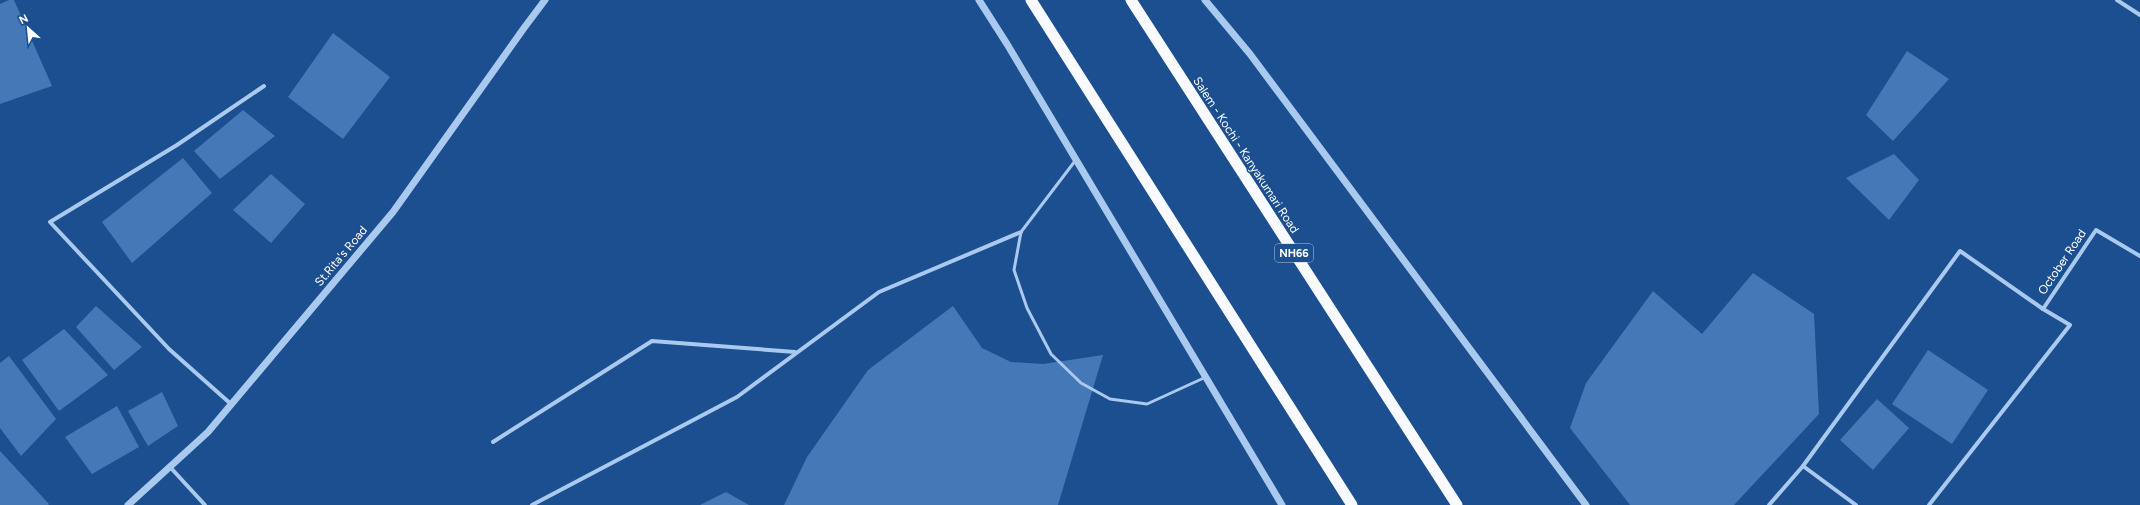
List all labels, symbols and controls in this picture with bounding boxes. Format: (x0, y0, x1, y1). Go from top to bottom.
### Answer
north arrow (8, 8, 48, 48)
text: N (17, 12, 30, 27)
street label: Salem - Kochi - Kanyakumari Road (1190, 74, 1302, 236)
street label: St.Rita's Road (312, 223, 370, 289)
street label: October Road (2035, 227, 2089, 297)
road number: NH66 (1275, 244, 1313, 262)

